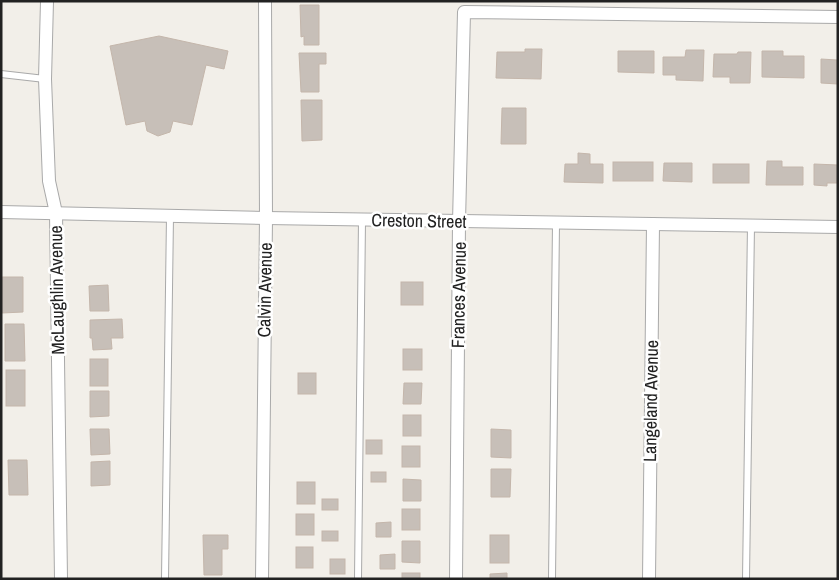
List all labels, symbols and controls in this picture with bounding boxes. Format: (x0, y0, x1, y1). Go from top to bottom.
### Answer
street label: Creston Street (371, 207, 467, 234)
street label: McLaughlin Avenue (43, 225, 70, 355)
street label: Calvin Avenue (251, 242, 278, 338)
street label: Frances Avenue (445, 242, 472, 348)
street label: Langeland Avenue (637, 340, 664, 462)

